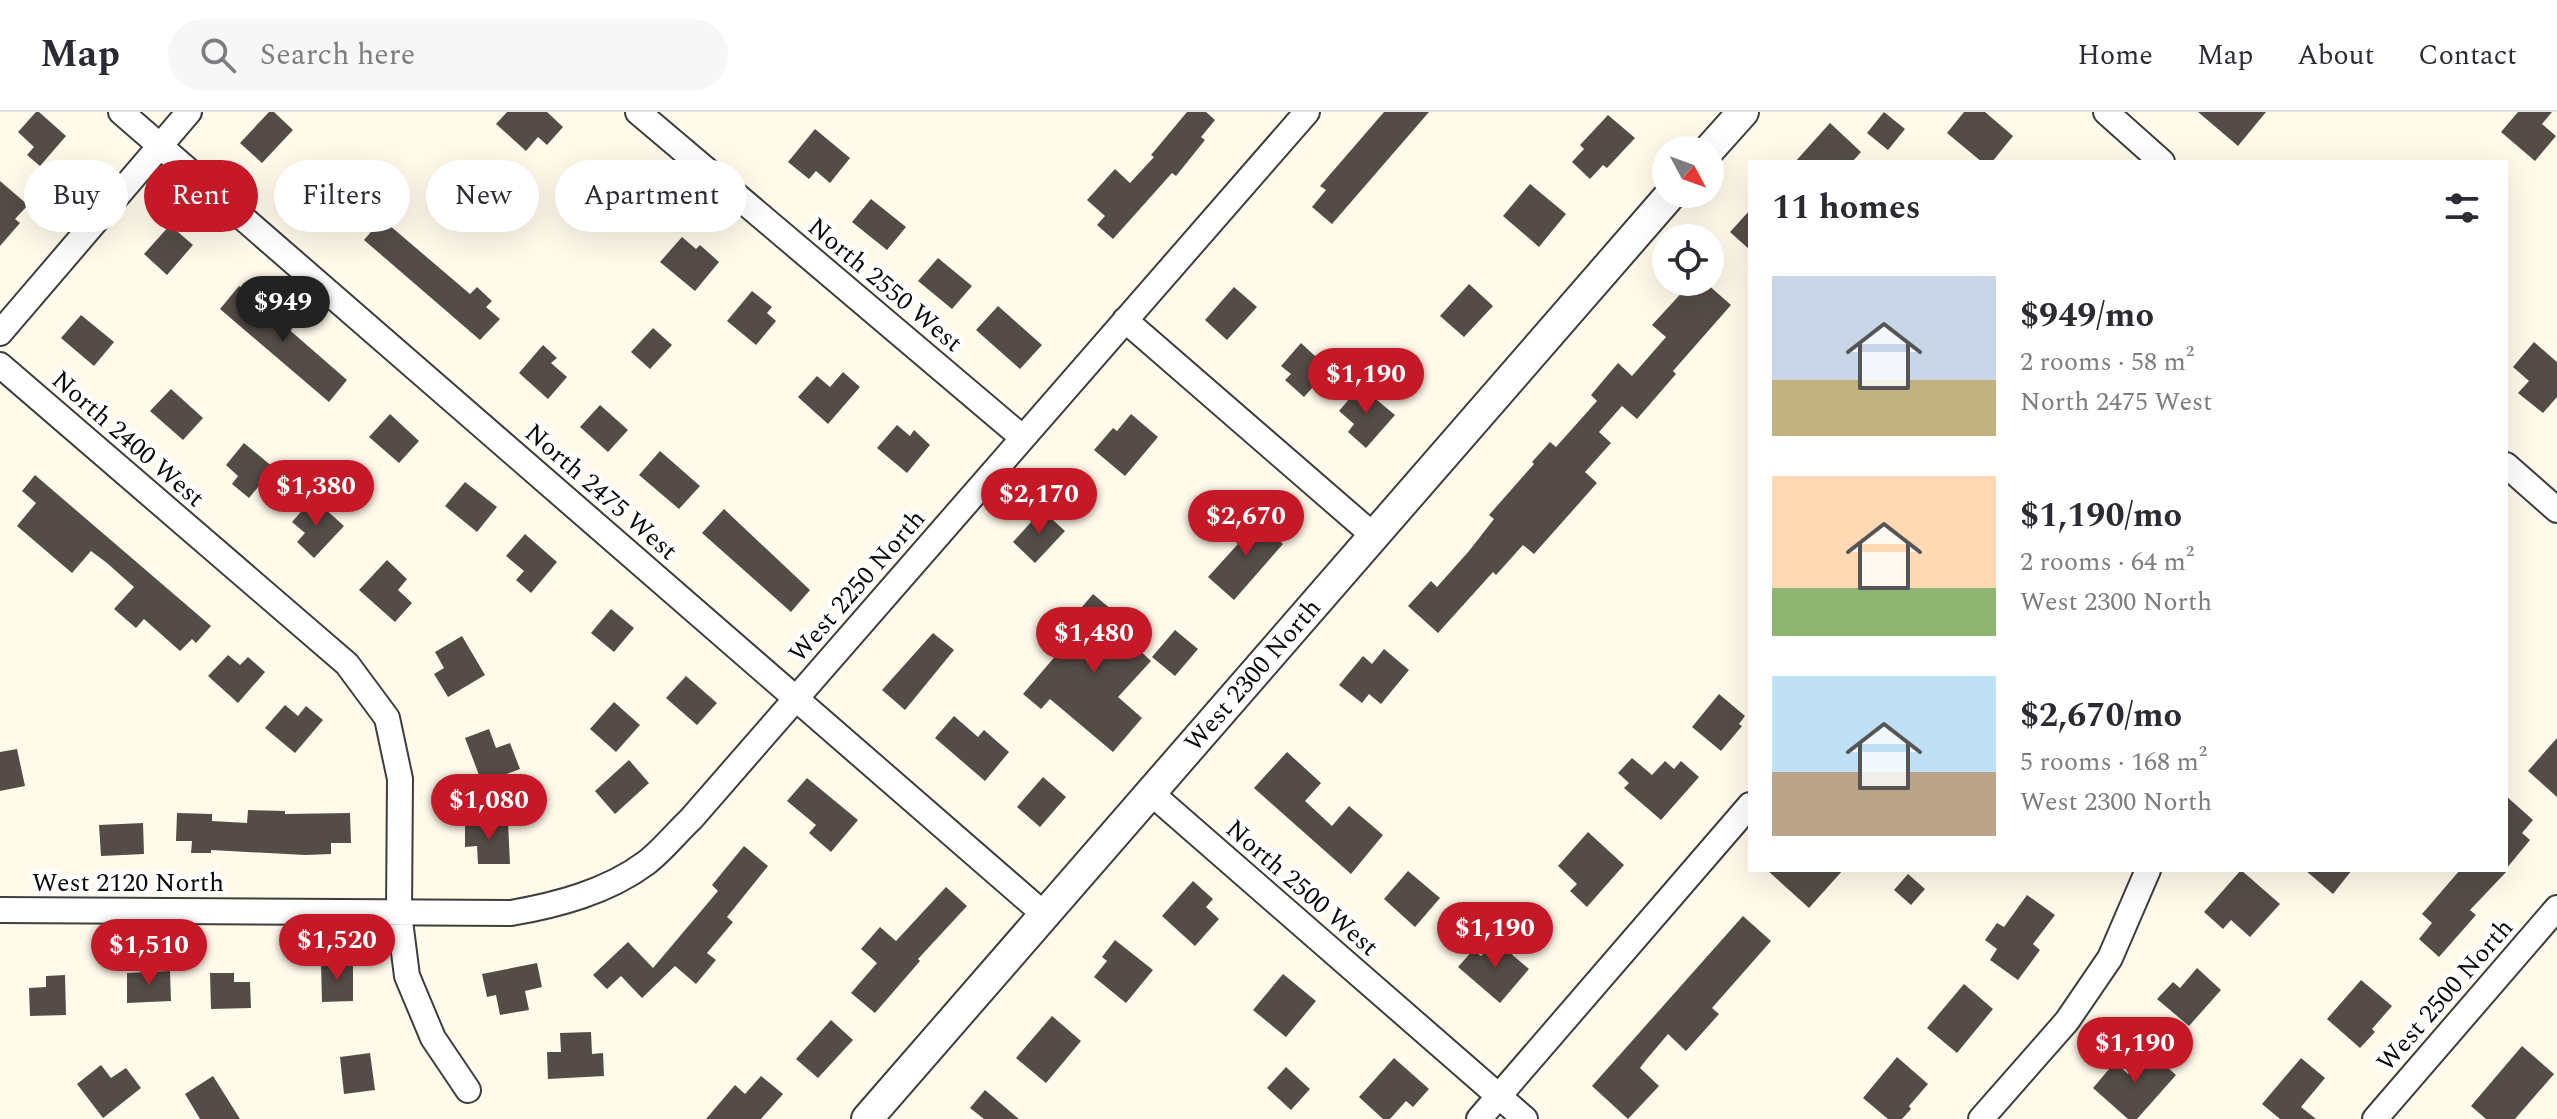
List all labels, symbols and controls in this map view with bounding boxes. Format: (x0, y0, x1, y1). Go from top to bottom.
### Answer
search box (168, 19, 728, 91)
text: Map (40, 26, 120, 84)
text: Search here (260, 32, 415, 78)
icon: search (196, 33, 240, 77)
text: Home (2077, 34, 2153, 77)
text: Map (2197, 34, 2253, 77)
text: About (2297, 34, 2374, 77)
text: Contact (2418, 34, 2517, 77)
north arrow (1652, 136, 1724, 208)
map controls (1652, 136, 1724, 296)
chip: Buy (24, 160, 128, 232)
chip: Rent (144, 160, 258, 232)
chip: Filters (274, 160, 410, 232)
chip: New (426, 160, 539, 232)
chip: Apartment (555, 160, 747, 232)
text: 11 homes (1772, 182, 1921, 234)
icon: filters (2440, 186, 2484, 230)
street label: North 2550 West (799, 208, 971, 362)
button: locate (1652, 224, 1724, 296)
pin: $949 (236, 276, 330, 344)
text: $949 (254, 282, 312, 322)
text: $949/mo (2020, 290, 2154, 342)
icon: home (1836, 308, 1932, 404)
text: 2 rooms · 58 m² (2020, 342, 2194, 382)
pin: $1,190 (1301, 348, 1431, 416)
text: $1,190 (1326, 354, 1406, 394)
street label: North 2400 West (42, 361, 214, 517)
text: North 2475 West (2020, 382, 2212, 422)
street label: North 2475 West (515, 414, 687, 570)
pin: $1,380 (251, 460, 381, 528)
text: $1,380 (276, 466, 356, 506)
pin: $2,170 (974, 468, 1104, 536)
text: $2,170 (999, 474, 1079, 514)
pin: $2,670 (1181, 490, 1311, 558)
text: $1,190/mo (2020, 490, 2182, 542)
text: $2,670 (1206, 496, 1286, 536)
street label: West 2250 North (779, 500, 935, 672)
icon: home (1836, 508, 1932, 604)
text: 2 rooms · 64 m² (2020, 542, 2194, 582)
text: West 2300 North (2020, 582, 2212, 622)
street label: West 2300 North (1175, 589, 1331, 761)
pin: $1,480 (1029, 607, 1159, 675)
text: $1,480 (1054, 613, 1134, 653)
text: $2,670/mo (2020, 690, 2182, 742)
icon: home (1836, 708, 1932, 804)
text: 5 rooms · 168 m² (2020, 742, 2207, 782)
pin: $1,080 (424, 774, 554, 842)
text: $1,080 (449, 780, 529, 820)
text: West 2300 North (2020, 782, 2212, 822)
street label: North 2500 West (1216, 810, 1388, 966)
street label: West 2120 North (32, 863, 224, 903)
pin: $1,190 (1430, 902, 1560, 970)
text: $1,190 (1455, 908, 1535, 948)
street label: West 2500 North (2367, 909, 2523, 1081)
pin: $1,520 (272, 914, 402, 982)
pin: $1,510 (84, 919, 214, 987)
text: $1,520 (297, 920, 377, 960)
text: $1,510 (109, 925, 189, 965)
pin: $1,190 (2070, 1017, 2200, 1085)
text: $1,190 (2095, 1023, 2175, 1063)

